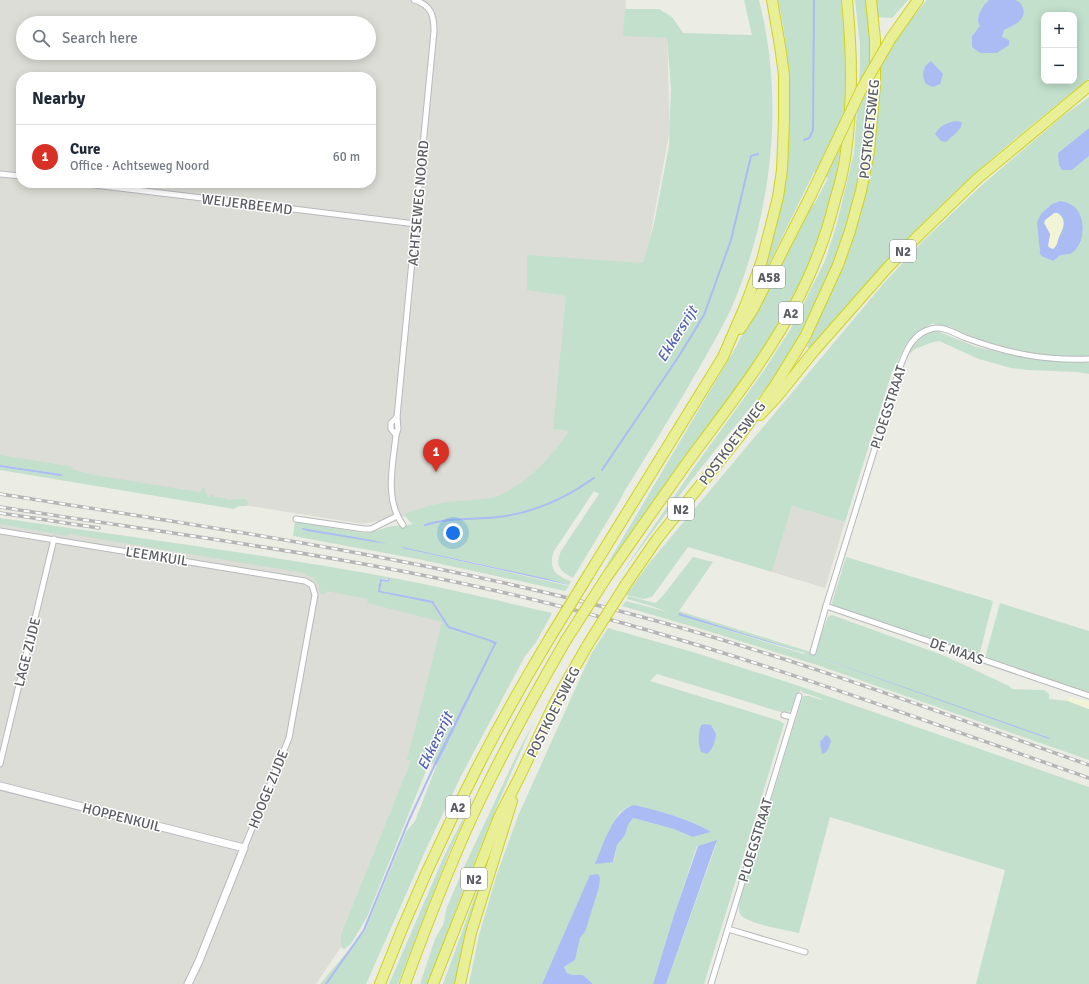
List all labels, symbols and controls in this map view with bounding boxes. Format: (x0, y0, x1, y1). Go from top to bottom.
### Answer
map controls (1041, 12, 1077, 84)
button: + (1041, 12, 1077, 48)
search box (16, 16, 376, 60)
icon: search (30, 27, 52, 49)
text: Search here (62, 29, 138, 47)
button: − (1041, 48, 1077, 84)
street label: POSTKOETSWEG (856, 78, 883, 180)
text: Nearby (32, 88, 85, 109)
street label: ACHTSEWEG NOORD (405, 139, 432, 267)
text: Cure (70, 140, 100, 158)
text: 1 (41, 149, 49, 165)
text: 60 m (333, 149, 360, 165)
text: Office · Achtseweg Noord (70, 158, 209, 174)
street label: WEIJERBEEMD (201, 190, 293, 218)
road number: N2 (890, 240, 916, 262)
road number: A58 (753, 266, 785, 288)
water label: Ekkersrijt (653, 301, 702, 365)
road number: A2 (779, 302, 803, 324)
street label: PLOEGSTRAAT (867, 363, 910, 451)
street label: POSTKOETSWEG (696, 398, 769, 488)
pin: 1 (423, 439, 449, 472)
road number: N2 (668, 498, 694, 520)
your location (443, 523, 463, 543)
street label: LEEMKUIL (124, 543, 189, 570)
street label: LAGE ZIJDE (11, 616, 44, 689)
street label: DE MAAS (927, 634, 986, 669)
street label: POSTKOETSWEG (523, 664, 584, 761)
water label: Ekkersrijt (413, 708, 457, 773)
street label: HOOGE ZIJDE (245, 747, 292, 831)
road number: A2 (446, 796, 470, 818)
street label: PLOEGSTRAAT (735, 796, 776, 884)
street label: HOPPENKUIL (81, 799, 163, 836)
road number: N2 (461, 868, 487, 890)

